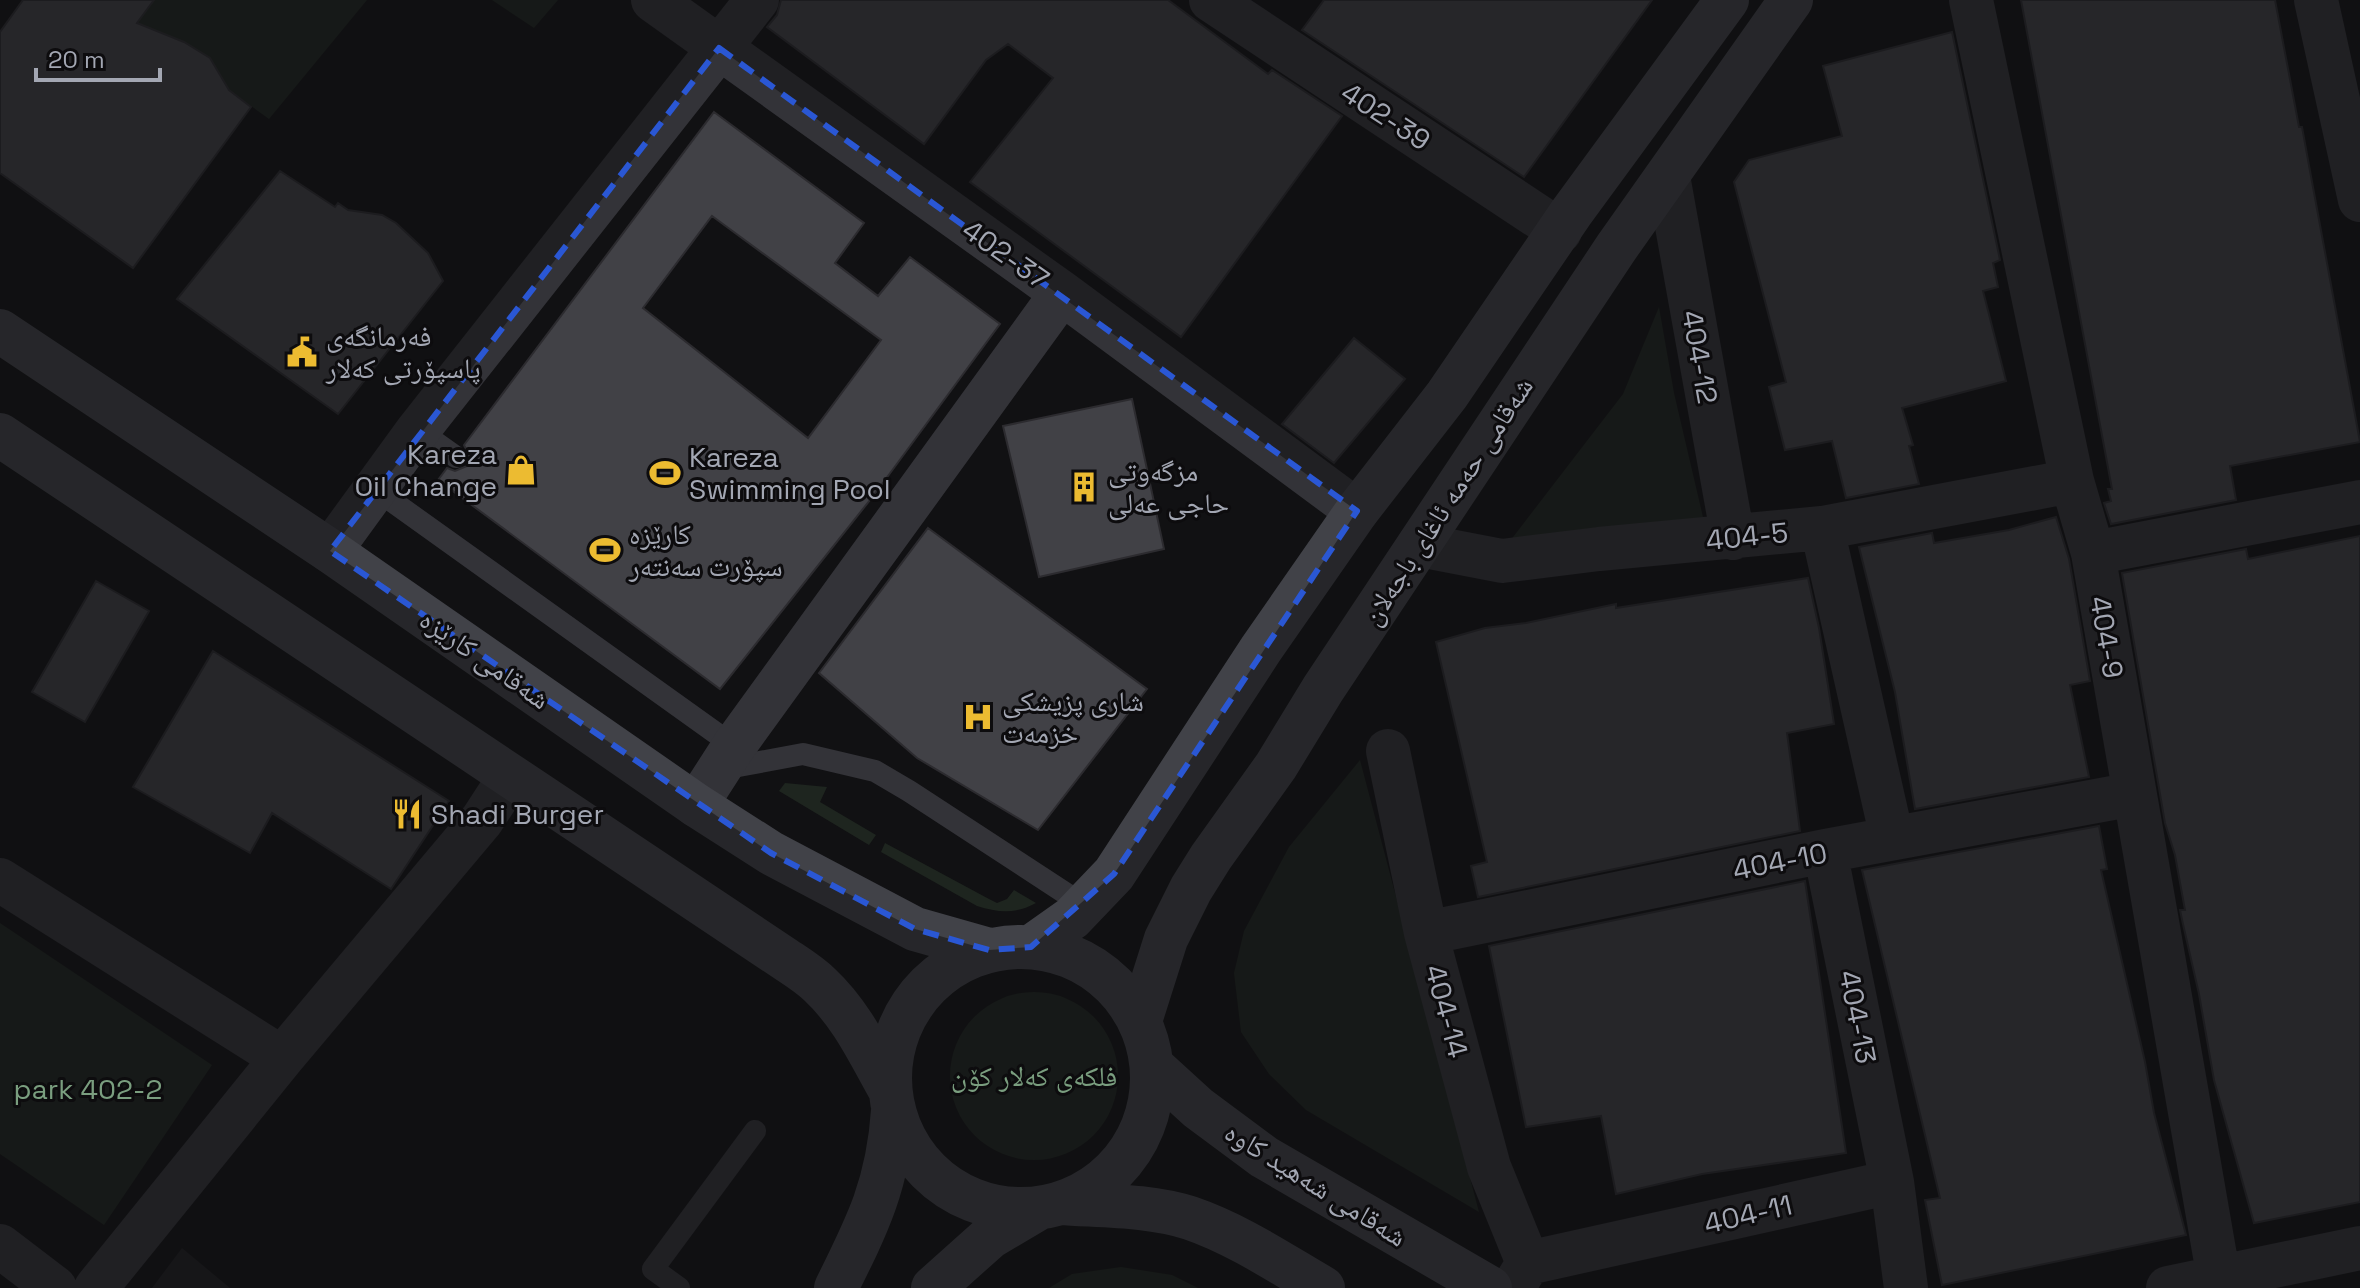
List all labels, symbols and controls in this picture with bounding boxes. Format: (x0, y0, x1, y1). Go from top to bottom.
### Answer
scale bar (36, 32, 160, 82)
text: 20 m (48, 44, 105, 75)
street label: 402-39 (1335, 74, 1437, 158)
street label: 402-37 (956, 211, 1056, 297)
street label: 404-12 (1674, 307, 1726, 407)
place label: فەرمانگەی پاسپۆرتی کەلار (325, 318, 481, 386)
public building icon: فەرمانگەی پاسپۆرتی کەلار (285, 335, 319, 369)
street label: شەقامی حەمە ئاغای باجەلان (1353, 370, 1541, 632)
place label: Kareza Oil Change (354, 436, 497, 504)
place label: Kareza Swimming Pool (689, 439, 891, 507)
shop icon: Kareza Oil Change (504, 453, 538, 487)
place label: مزگەوتی حاجی عەلی (1108, 453, 1229, 521)
sports icon: Kareza Swimming Pool (648, 456, 682, 490)
building icon: مزگەوتی حاجی عەلی (1067, 470, 1101, 504)
street label: 404-5 (1704, 514, 1790, 558)
place label: کارێزە سپۆرت سەنتەر (628, 516, 783, 584)
sports icon: کارێزە سپۆرت سەنتەر (588, 533, 622, 567)
street label: 404-9 (2082, 593, 2132, 681)
street label: شەقامی کارێزە (413, 601, 557, 717)
place label: شاری پزیشکی خزمەت (1002, 683, 1144, 751)
hospital icon: شاری پزیشکی خزمەت (961, 700, 995, 734)
place label: Shadi Burger (431, 796, 604, 832)
restaurant icon: Shadi Burger (390, 797, 424, 831)
street label: 404-10 (1730, 834, 1830, 888)
street label: 404-14 (1417, 961, 1477, 1061)
street label: 404-13 (1831, 967, 1885, 1067)
park label: فلکەی کەلار کۆن (951, 1058, 1117, 1094)
park label: park 402-2 (14, 1071, 162, 1107)
street label: شەقامی شەهید کاوە (1218, 1114, 1414, 1254)
street label: 404-11 (1701, 1186, 1795, 1242)

